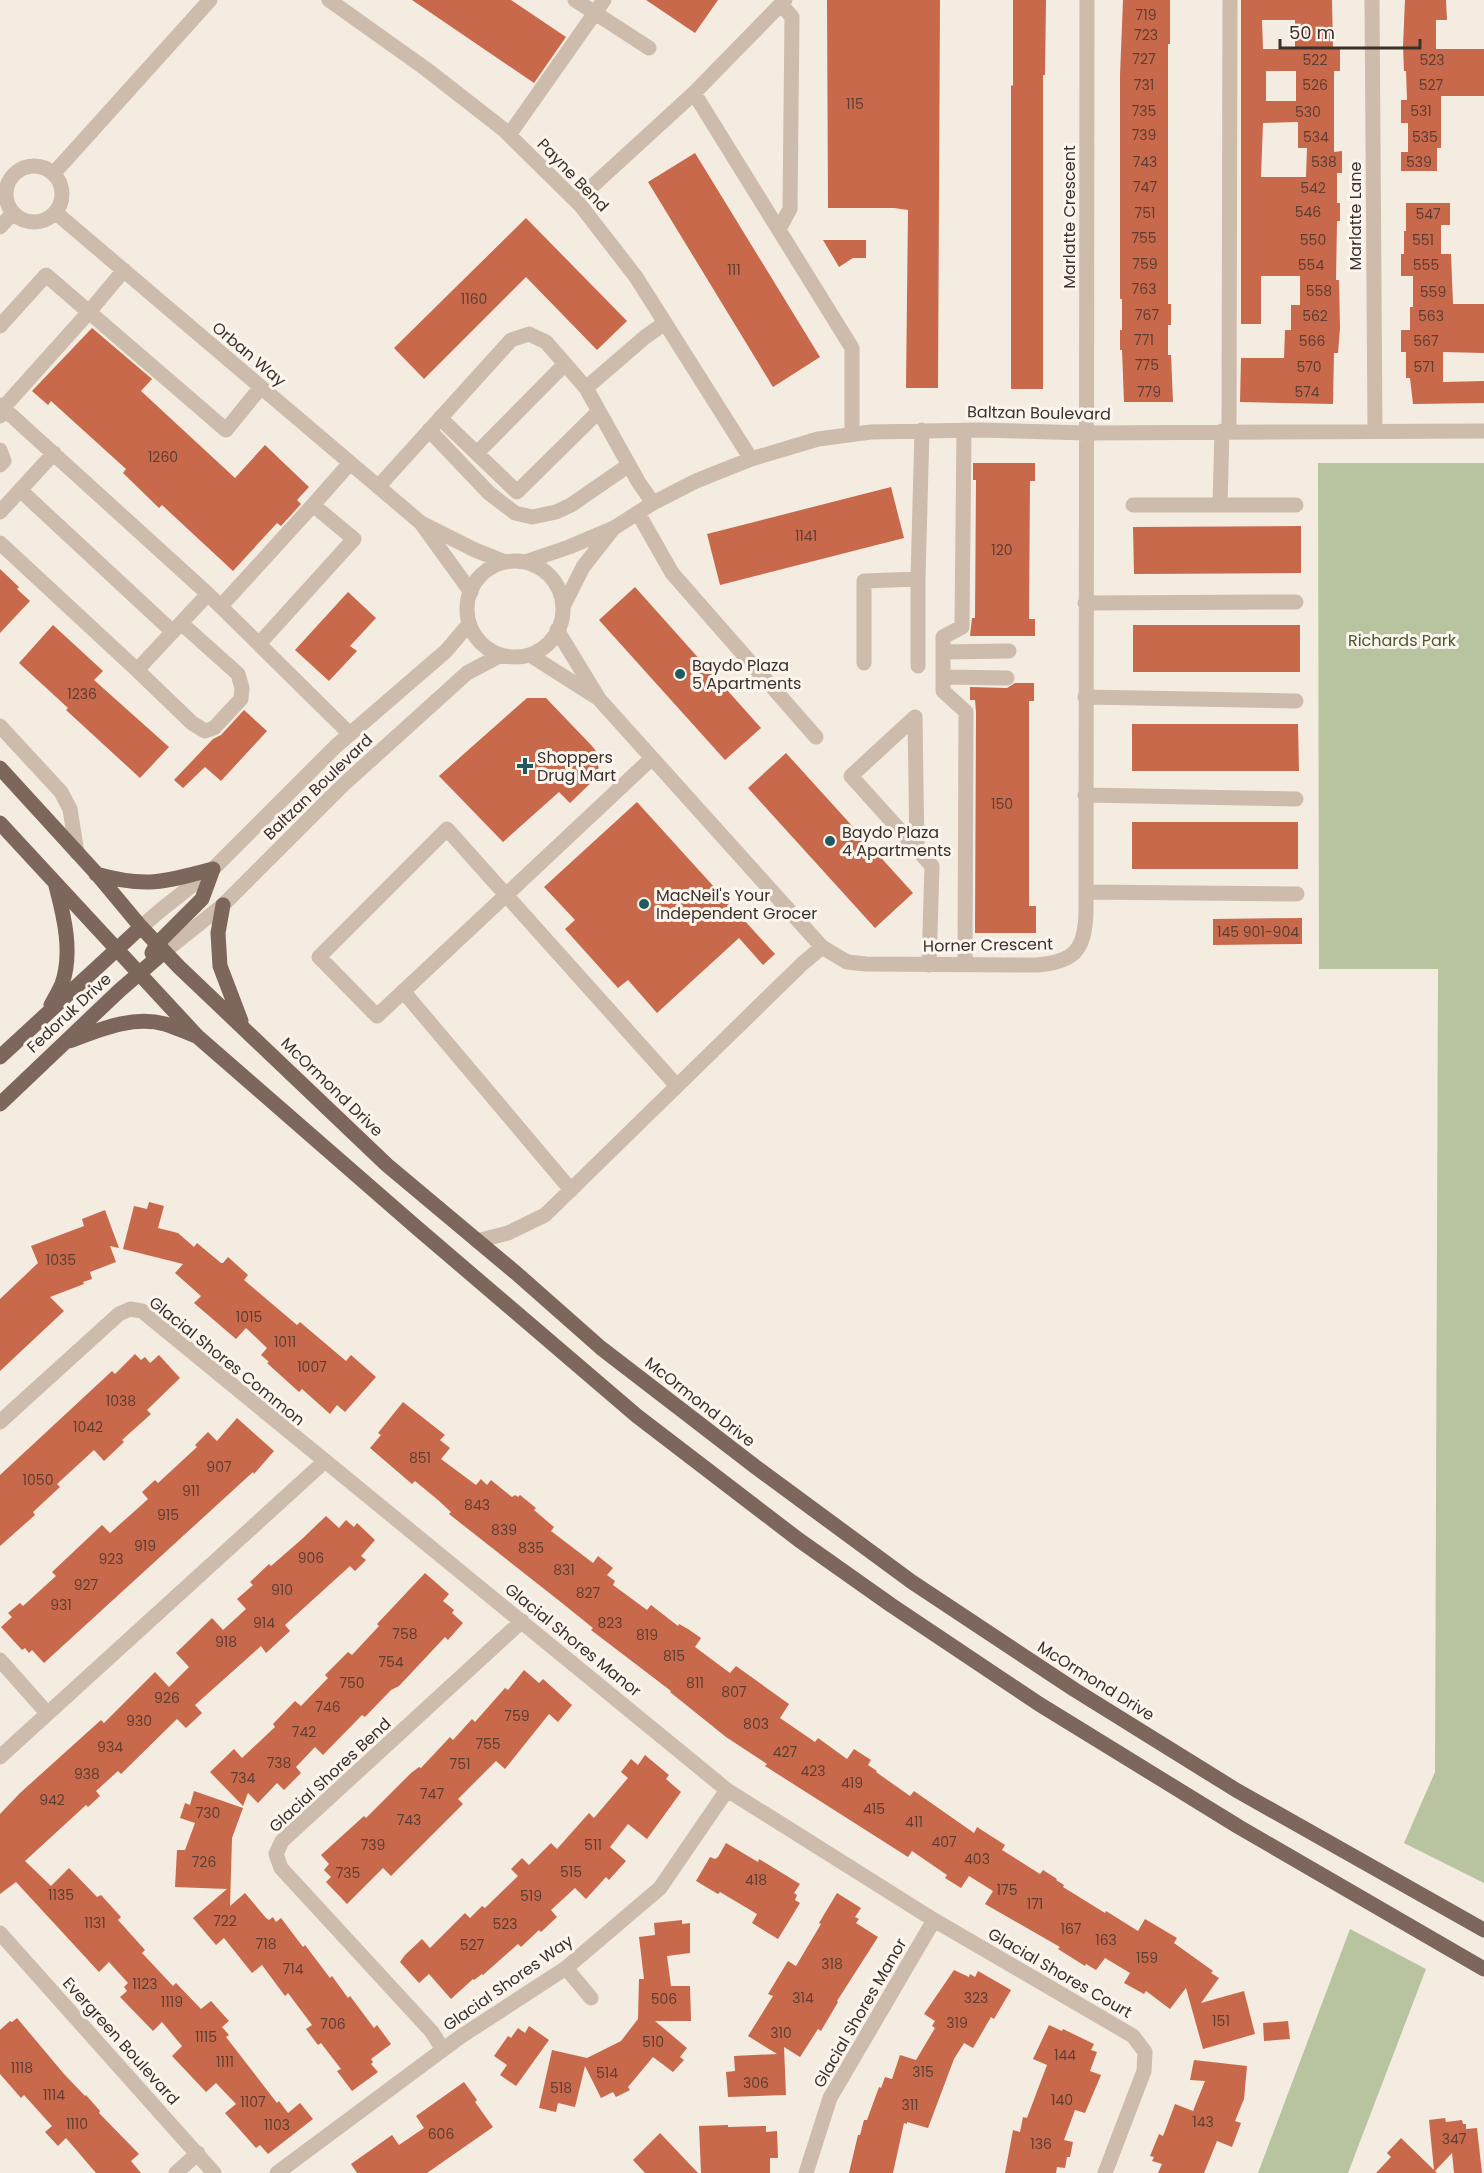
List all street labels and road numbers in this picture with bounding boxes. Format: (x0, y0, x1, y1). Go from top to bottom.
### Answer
street label: Payne Bend (532, 133, 614, 217)
street label: Marlatte Crescent (1058, 145, 1081, 289)
street label: Marlatte Lane (1344, 161, 1367, 271)
street label: Orban Way (207, 316, 291, 392)
street label: Baltzan Boulevard (967, 400, 1111, 426)
street label: Baltzan Boulevard (258, 729, 378, 845)
street label: Horner Crescent (923, 932, 1053, 958)
street label: Fedoruk Drive (22, 968, 116, 1058)
street label: McOrmond Drive (276, 1032, 388, 1142)
street label: Glacial Shores Common (144, 1291, 310, 1431)
street label: McOrmond Drive (640, 1352, 760, 1452)
street label: Glacial Shores Manor (500, 1578, 646, 1702)
street label: McOrmond Drive (1033, 1636, 1159, 1726)
street label: Glacial Shores Bend (264, 1712, 396, 1838)
street label: Glacial Shores Court (984, 1922, 1136, 2024)
street label: Glacial Shores Way (438, 1929, 578, 2037)
street label: Glacial Shores Manor (808, 1934, 912, 2092)
street label: Evergreen Boulevard (57, 1972, 185, 2110)

